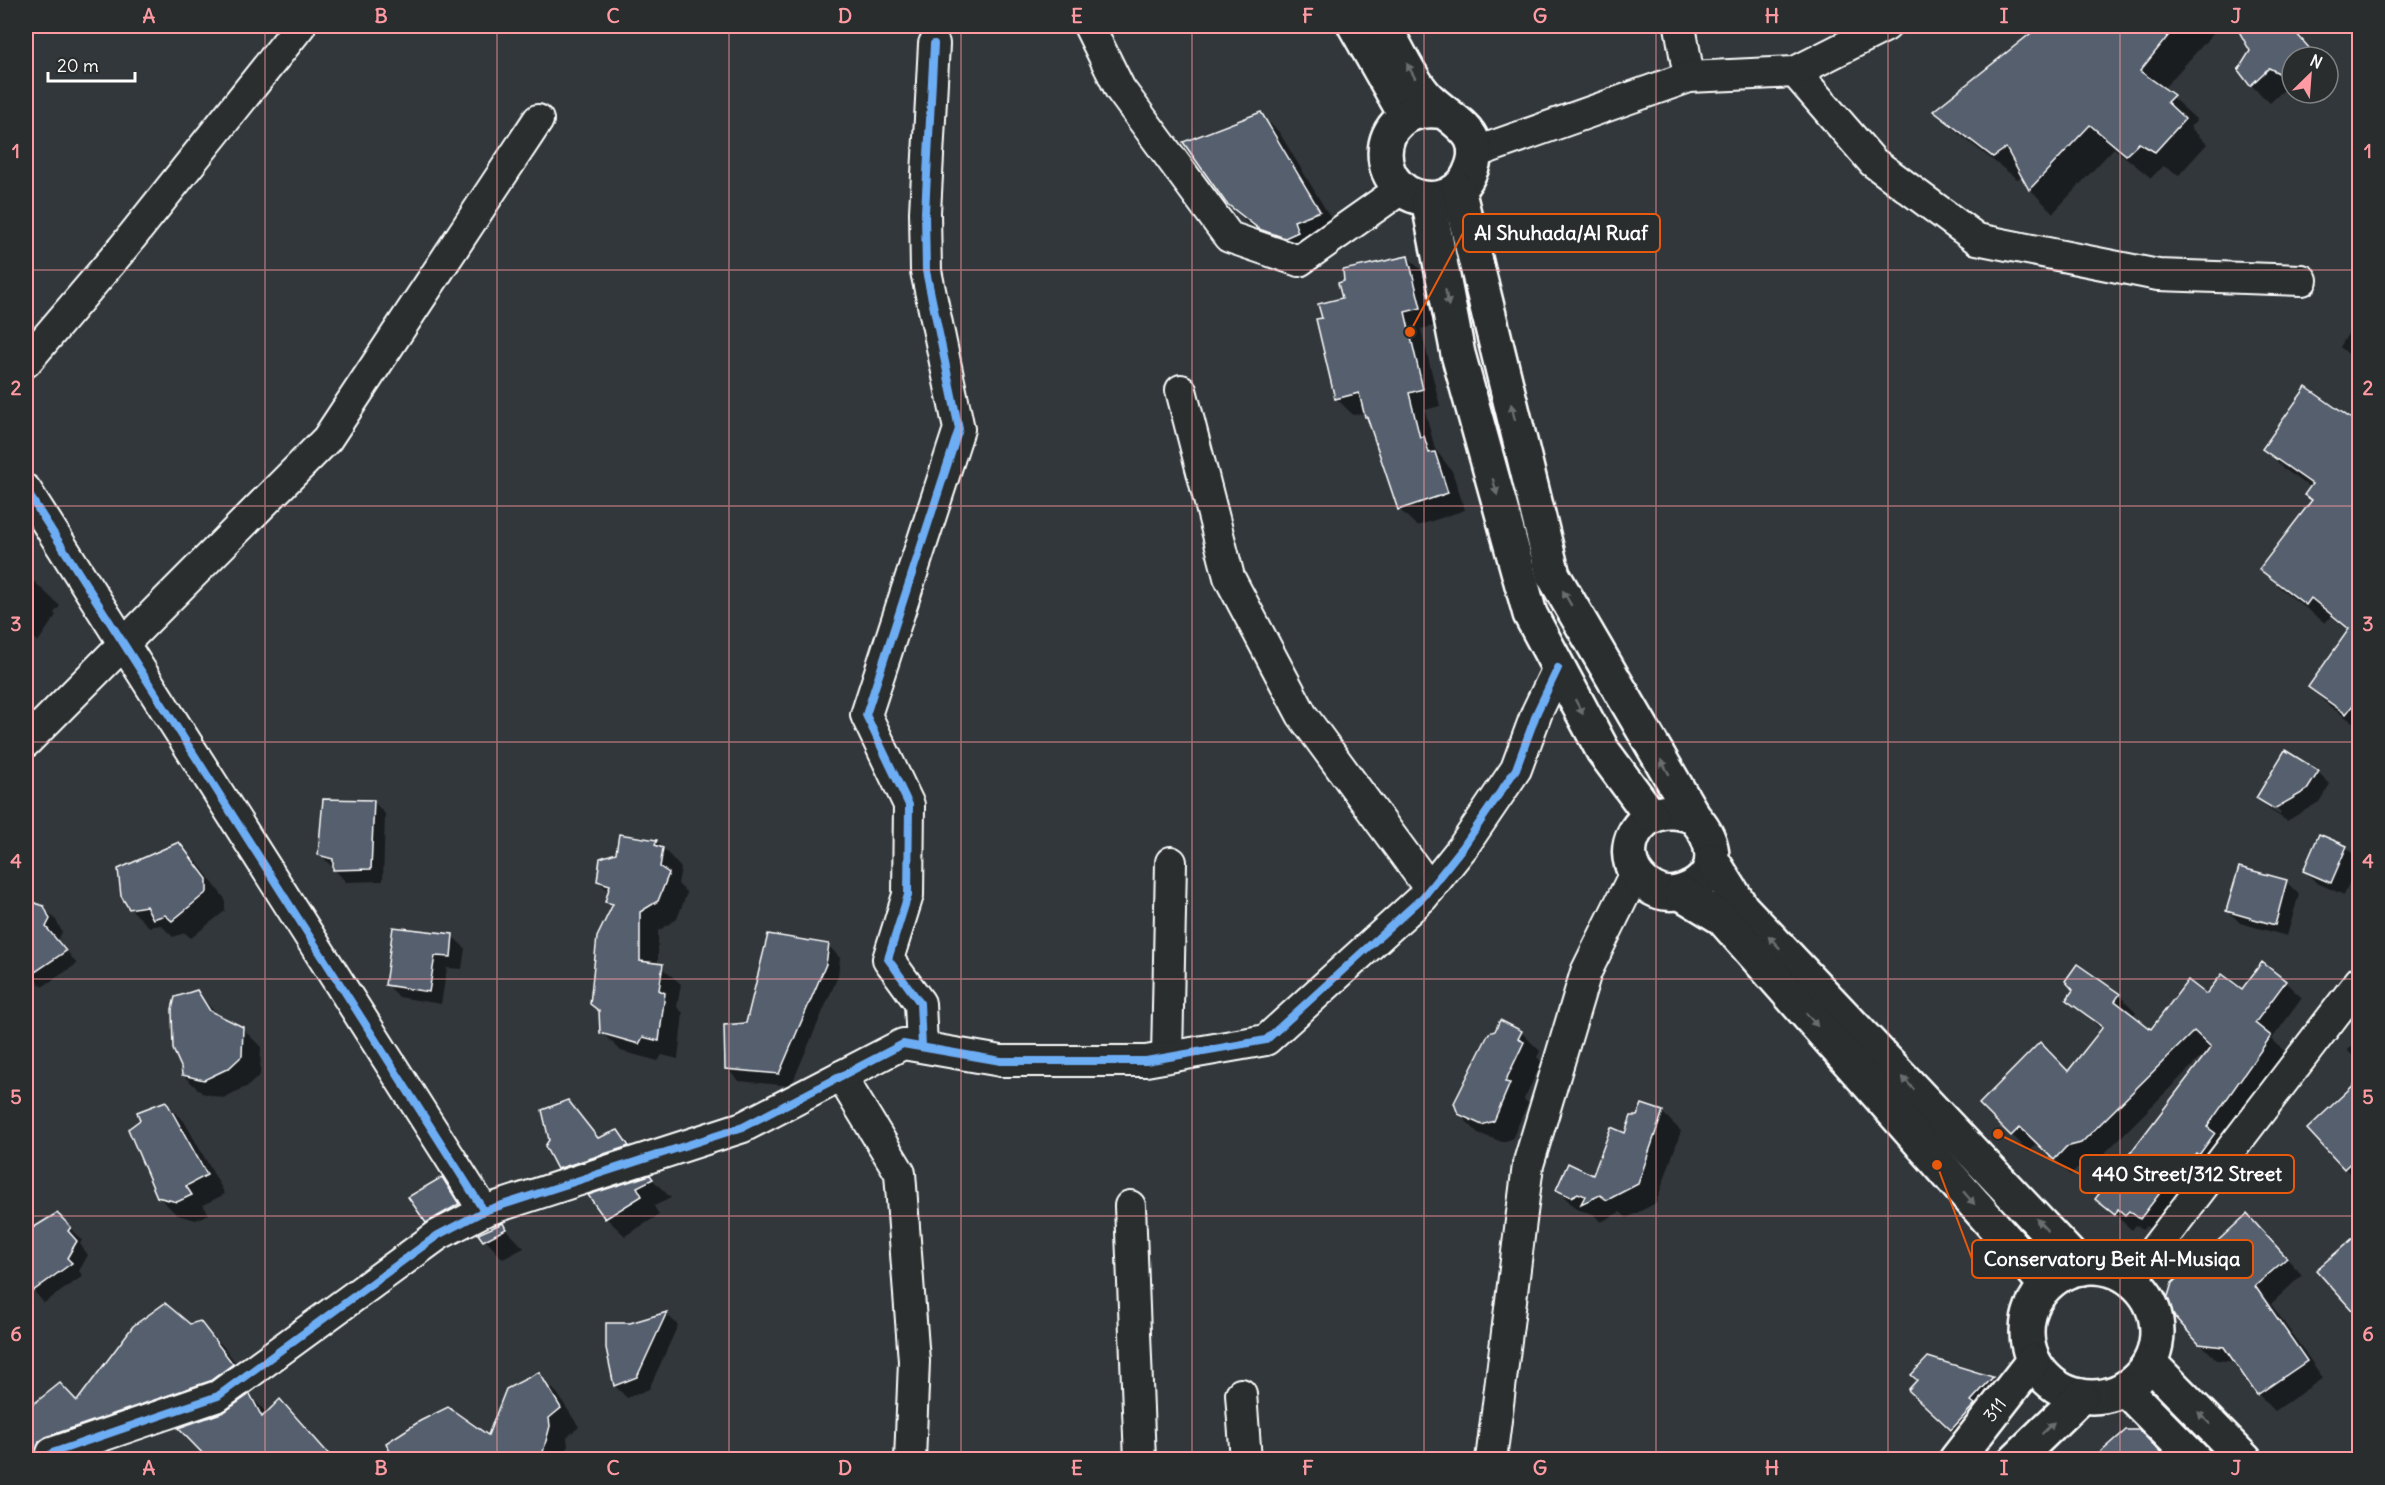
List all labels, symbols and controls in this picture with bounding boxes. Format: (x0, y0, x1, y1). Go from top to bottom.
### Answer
text: A (143, 3, 156, 28)
text: B (374, 3, 388, 28)
text: C (606, 3, 620, 28)
text: D (838, 3, 852, 28)
text: E (1071, 3, 1083, 28)
text: F (1302, 3, 1314, 28)
text: G (1533, 3, 1547, 28)
text: H (1765, 3, 1779, 28)
text: I (2000, 3, 2009, 28)
text: J (2231, 3, 2242, 28)
scale bar (48, 45, 135, 83)
north arrow (2280, 45, 2340, 105)
text: N (2307, 50, 2326, 73)
text: 20 m (57, 54, 99, 77)
one-way arrow (1405, 63, 1416, 79)
text: 1 (12, 138, 20, 163)
text: 1 (2364, 138, 2372, 163)
callout: Al Shuhada/Al Ruaf (1463, 214, 1660, 252)
text: Al Shuhada/Al Ruaf (1474, 220, 1649, 245)
one-way arrow (1443, 288, 1452, 307)
text: 2 (11, 375, 22, 400)
text: 2 (2363, 375, 2374, 400)
one-way arrow (1507, 403, 1517, 421)
one-way arrow (1491, 478, 1500, 496)
one-way arrow (1561, 590, 1572, 606)
text: 3 (10, 611, 22, 636)
text: 3 (2362, 611, 2374, 636)
one-way arrow (1574, 698, 1584, 715)
one-way arrow (1659, 759, 1670, 775)
text: 4 (10, 848, 22, 873)
text: 4 (2362, 848, 2374, 873)
one-way arrow (1767, 934, 1781, 949)
one-way arrow (1805, 1012, 1818, 1027)
one-way arrow (1901, 1076, 1915, 1091)
text: 5 (10, 1084, 22, 1109)
text: 5 (2362, 1084, 2374, 1109)
callout: 440 Street/312 Street (2080, 1155, 2294, 1193)
text: 440 Street/312 Street (2092, 1161, 2282, 1186)
one-way arrow (1962, 1190, 1975, 1205)
one-way arrow (2035, 1218, 2049, 1233)
callout: Conservatory Beit Al-Musiqa (1972, 1240, 2253, 1278)
text: Conservatory Beit Al-Musiqa (1984, 1246, 2241, 1271)
text: 6 (10, 1321, 22, 1346)
text: 6 (2362, 1321, 2374, 1346)
street label: 311 (1978, 1393, 2011, 1426)
one-way arrow (2196, 1411, 2211, 1425)
one-way arrow (2041, 1421, 2056, 1435)
text: A (143, 1455, 156, 1480)
text: B (374, 1455, 388, 1480)
text: C (606, 1455, 620, 1480)
text: D (838, 1455, 852, 1480)
text: E (1071, 1455, 1083, 1480)
text: F (1302, 1455, 1314, 1480)
text: G (1533, 1455, 1547, 1480)
text: H (1765, 1455, 1779, 1480)
text: I (2000, 1455, 2009, 1480)
text: J (2231, 1455, 2242, 1480)

